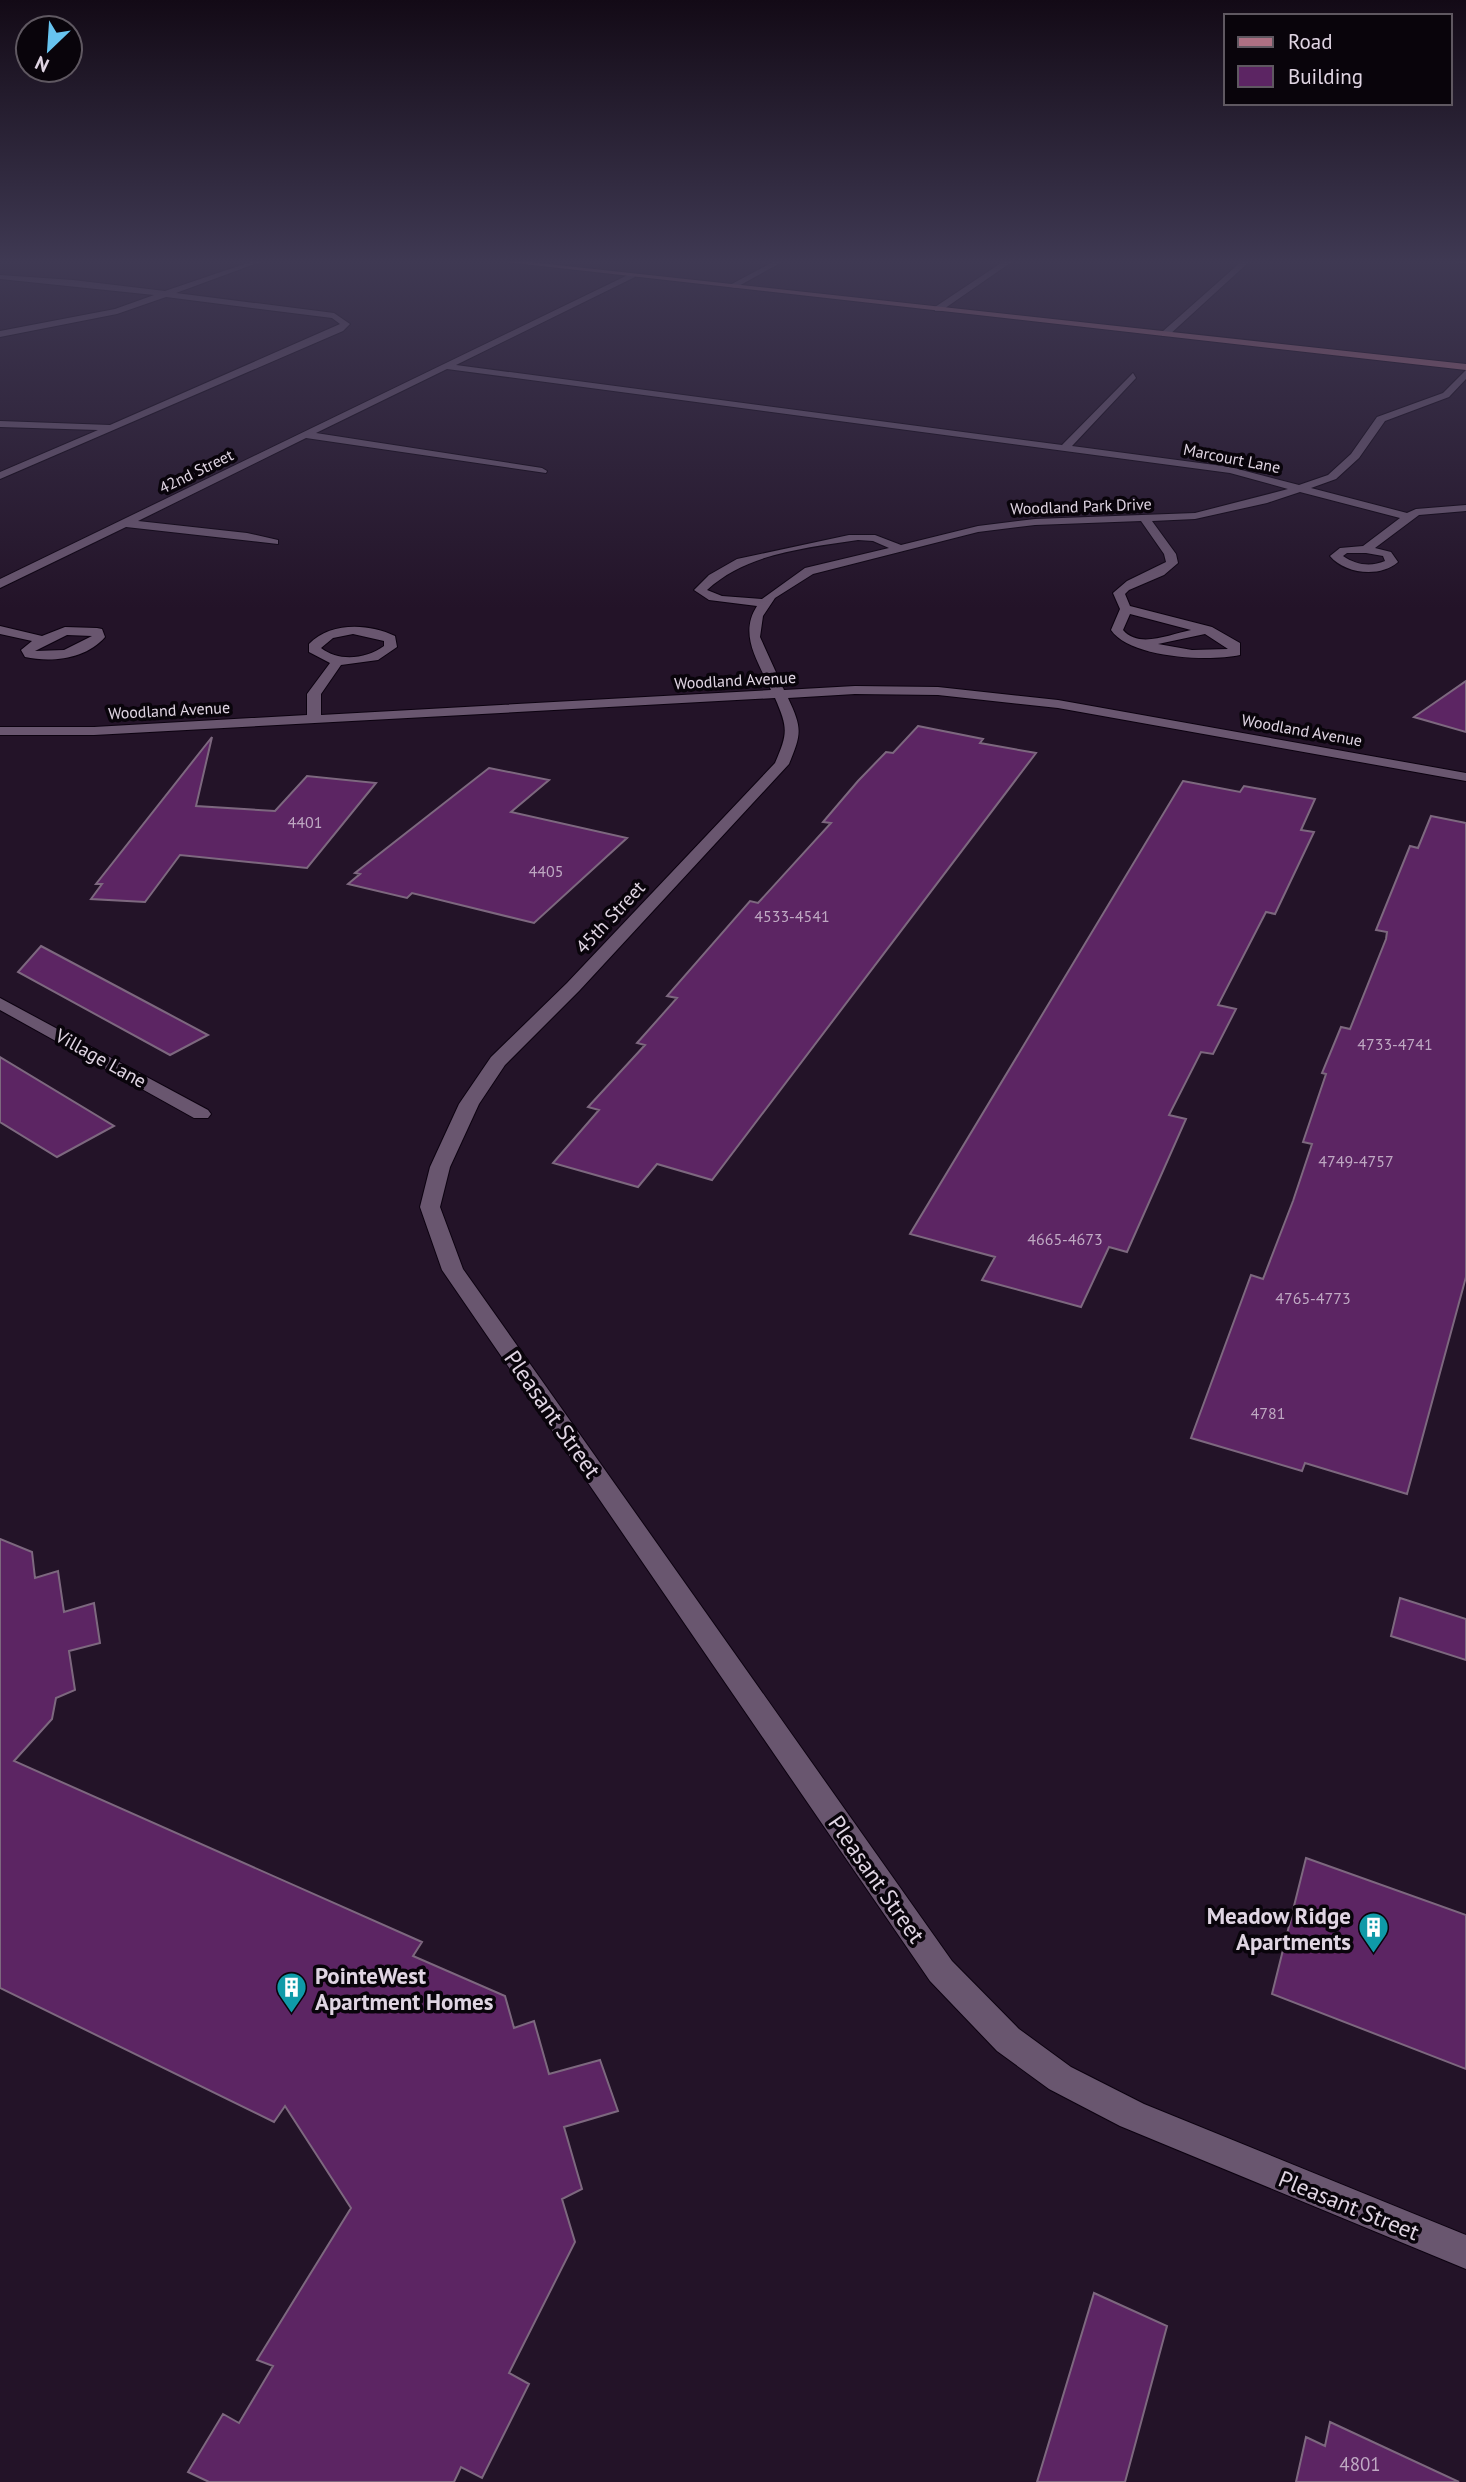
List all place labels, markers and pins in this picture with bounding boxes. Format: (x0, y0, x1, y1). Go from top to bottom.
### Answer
place label: Meadow Ridge Apartments (1207, 1901, 1351, 1956)
building icon: Meadow Ridge Apartments (1357, 1911, 1391, 1955)
place label: PointeWest Apartment Homes (315, 1961, 494, 2016)
building icon: PointeWest Apartment Homes (275, 1971, 309, 2015)

